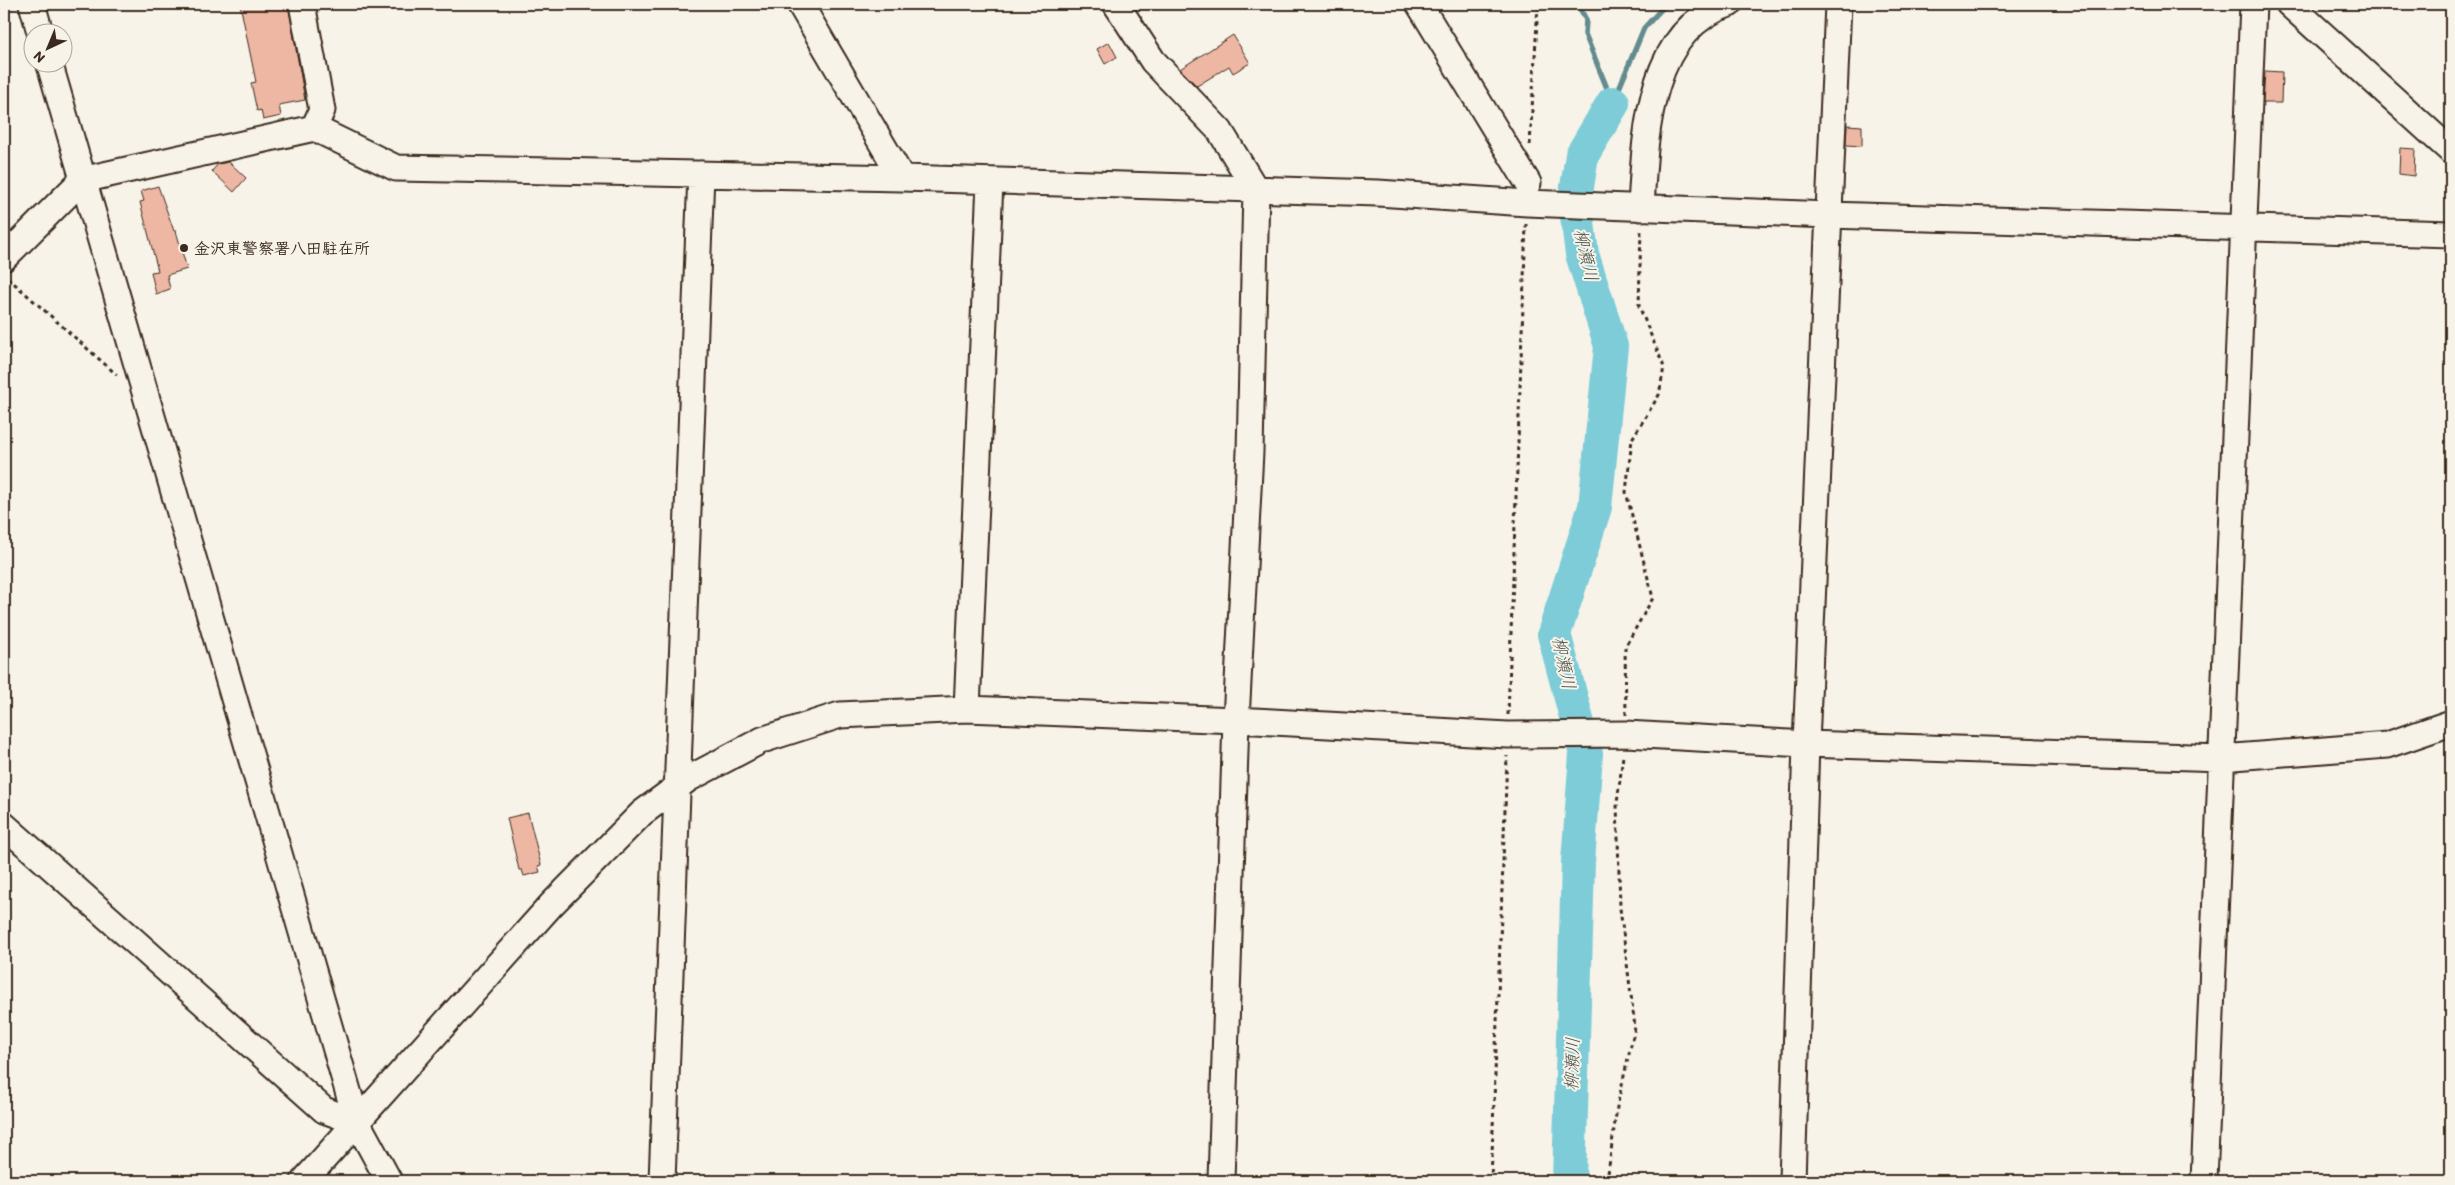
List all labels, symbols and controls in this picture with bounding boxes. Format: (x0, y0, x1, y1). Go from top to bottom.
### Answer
north arrow (22, 22, 72, 72)
text: N (30, 48, 49, 66)
water label: 柳瀬川 (1569, 226, 1603, 284)
place label: 金沢東警察署八田駐在所 (194, 239, 370, 258)
marker: 金沢東警察署八田駐在所 (178, 242, 190, 254)
water label: 柳瀬川 (1548, 634, 1580, 692)
water label: 柳瀬川 (1560, 1037, 1584, 1091)

